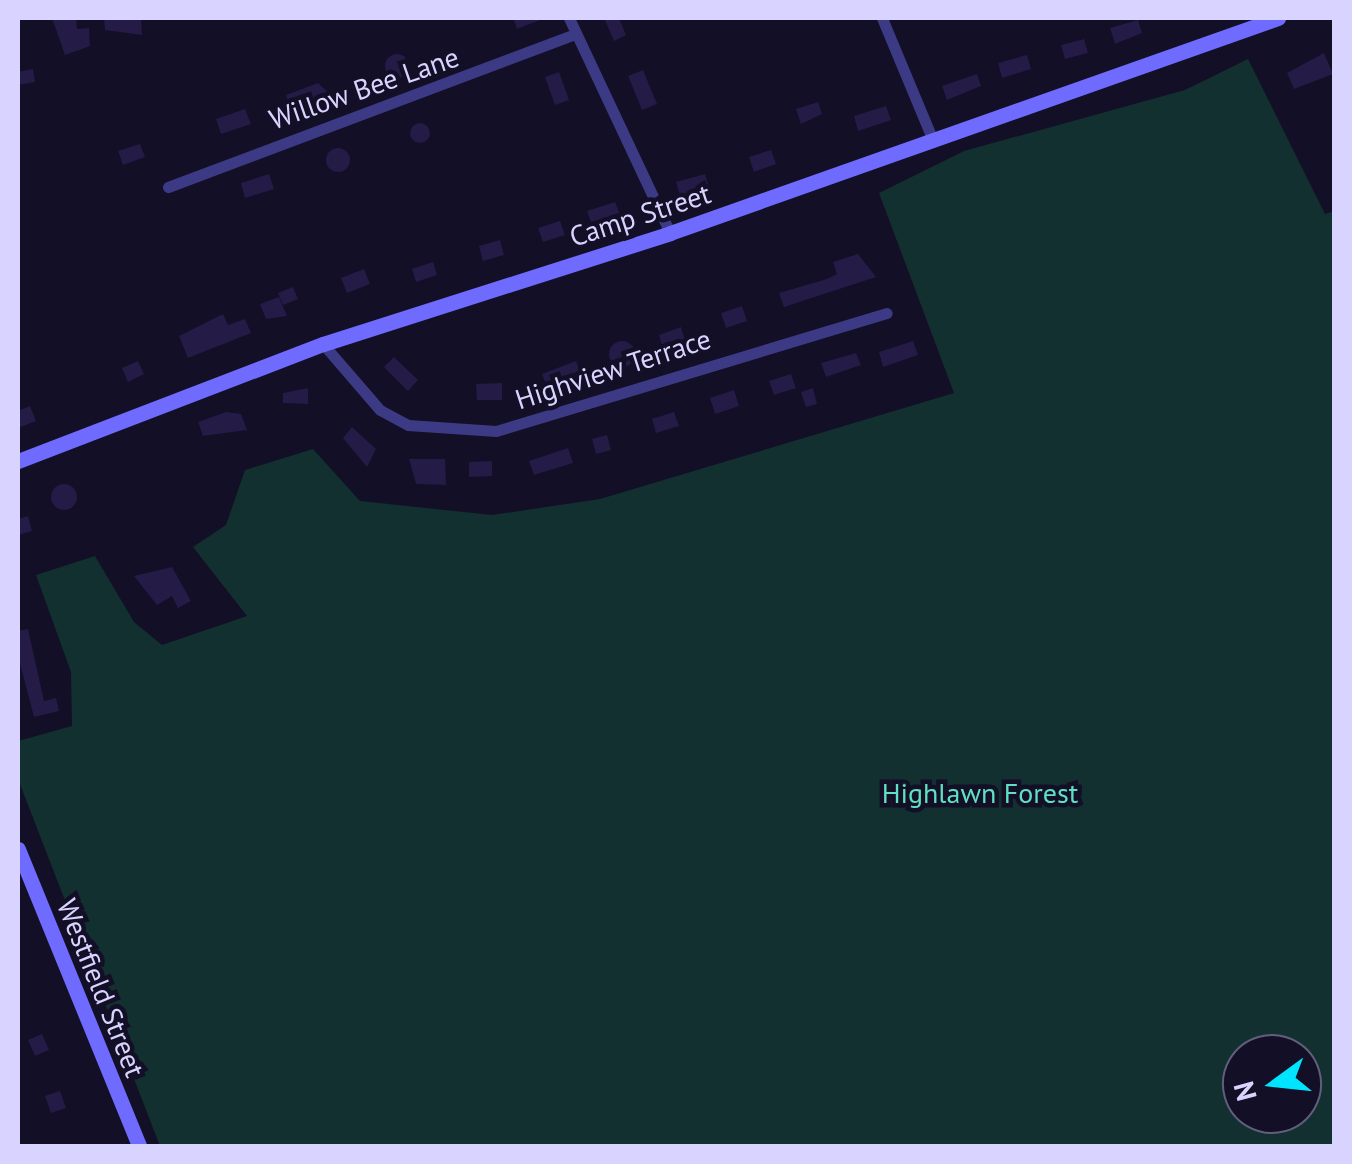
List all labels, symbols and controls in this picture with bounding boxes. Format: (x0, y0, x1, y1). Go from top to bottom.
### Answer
street label: Willow Bee Lane (264, 40, 464, 136)
street label: Camp Street (565, 176, 715, 254)
street label: Highview Terrace (510, 321, 716, 417)
park label: Highlawn Forest (882, 776, 1078, 810)
street label: Westfield Street (50, 894, 152, 1082)
north arrow (1222, 1034, 1322, 1134)
text: N (1224, 1078, 1265, 1105)

